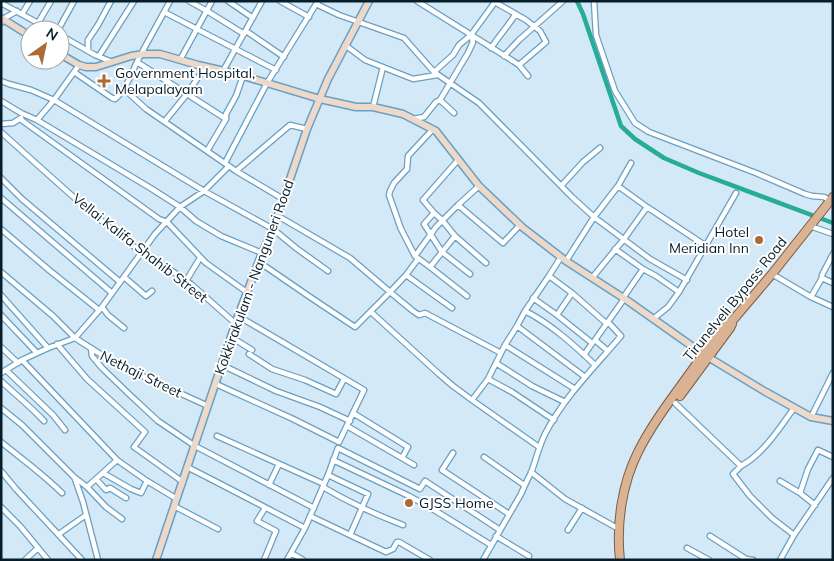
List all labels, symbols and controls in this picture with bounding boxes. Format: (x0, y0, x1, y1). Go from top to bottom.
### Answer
north arrow (20, 20, 70, 70)
text: N (43, 24, 61, 45)
place label: Government Hospital, Melapalayam (115, 64, 255, 98)
marker: Government Hospital, Melapalayam (97, 74, 111, 88)
street label: Kokkirakulam - Nanguneri Road (210, 177, 298, 377)
street label: Vellai Kalifa Shahib Street (69, 190, 211, 307)
place label: Hotel Meridian Inn (669, 223, 749, 257)
street label: Tirunelveli Bypass Road (679, 233, 791, 365)
marker: Hotel Meridian Inn (753, 234, 765, 246)
street label: Nethaji Street (97, 346, 185, 402)
place label: GJSS Home (419, 494, 494, 512)
marker: GJSS Home (403, 497, 415, 509)

